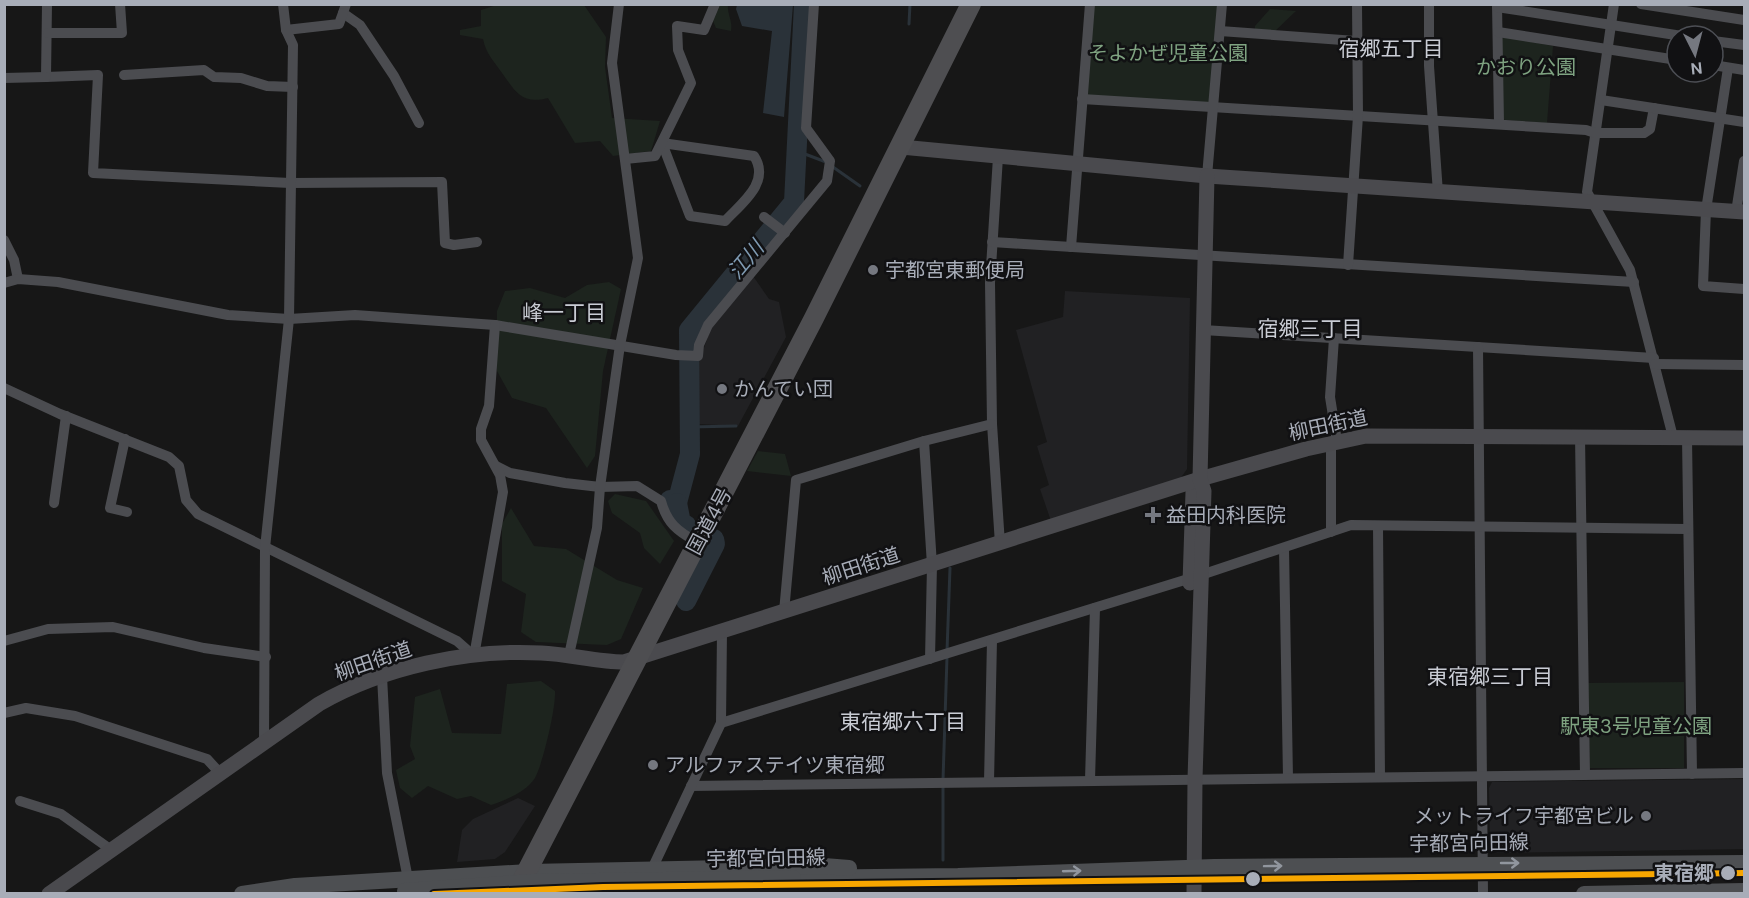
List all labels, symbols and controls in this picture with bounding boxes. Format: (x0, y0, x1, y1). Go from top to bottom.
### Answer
north arrow (1665, 24, 1725, 84)
district label: 宿郷五丁目 (1339, 35, 1444, 63)
park label: そよかぜ児童公園 (1088, 40, 1248, 66)
park label: かおり公園 (1476, 54, 1576, 80)
text: N (1690, 57, 1703, 79)
water label: 江川 (722, 233, 772, 285)
place label: 宇都宮東郵便局 (885, 257, 1025, 283)
marker: 宇都宮東郵便局 (866, 263, 880, 277)
district label: 峰一丁目 (522, 299, 606, 327)
district label: 宿郷三丁目 (1258, 315, 1363, 343)
place label: かんてい団 (734, 376, 833, 402)
marker: かんてい団 (715, 382, 729, 396)
street label: 柳田街道 (1286, 404, 1370, 446)
street label: 国道4号 (681, 483, 737, 559)
place label: 益田内科医院 (1166, 502, 1286, 528)
marker: 益田内科医院 (1144, 506, 1162, 524)
street label: 柳田街道 (819, 541, 903, 591)
street label: 柳田街道 (331, 636, 415, 686)
district label: 東宿郷三丁目 (1427, 663, 1553, 691)
district label: 東宿郷六丁目 (840, 708, 966, 736)
park label: 駅東3号児童公園 (1560, 713, 1712, 739)
place label: アルファステイツ東宿郷 (665, 752, 885, 778)
marker: アルファステイツ東宿郷 (646, 758, 660, 772)
place label: メットライフ宇都宮ビル (1414, 803, 1634, 829)
marker: メットライフ宇都宮ビル (1639, 809, 1653, 823)
street label: 宇都宮向田線 (1409, 829, 1529, 857)
street label: 宇都宮向田線 (706, 844, 826, 872)
one-way arrow (1500, 857, 1520, 869)
one-way arrow (1263, 860, 1283, 872)
place label: 東宿郷 (1654, 860, 1714, 886)
marker: 東宿郷 (1719, 864, 1737, 882)
one-way arrow (1062, 865, 1082, 876)
unlabelled marker (1244, 870, 1262, 888)

